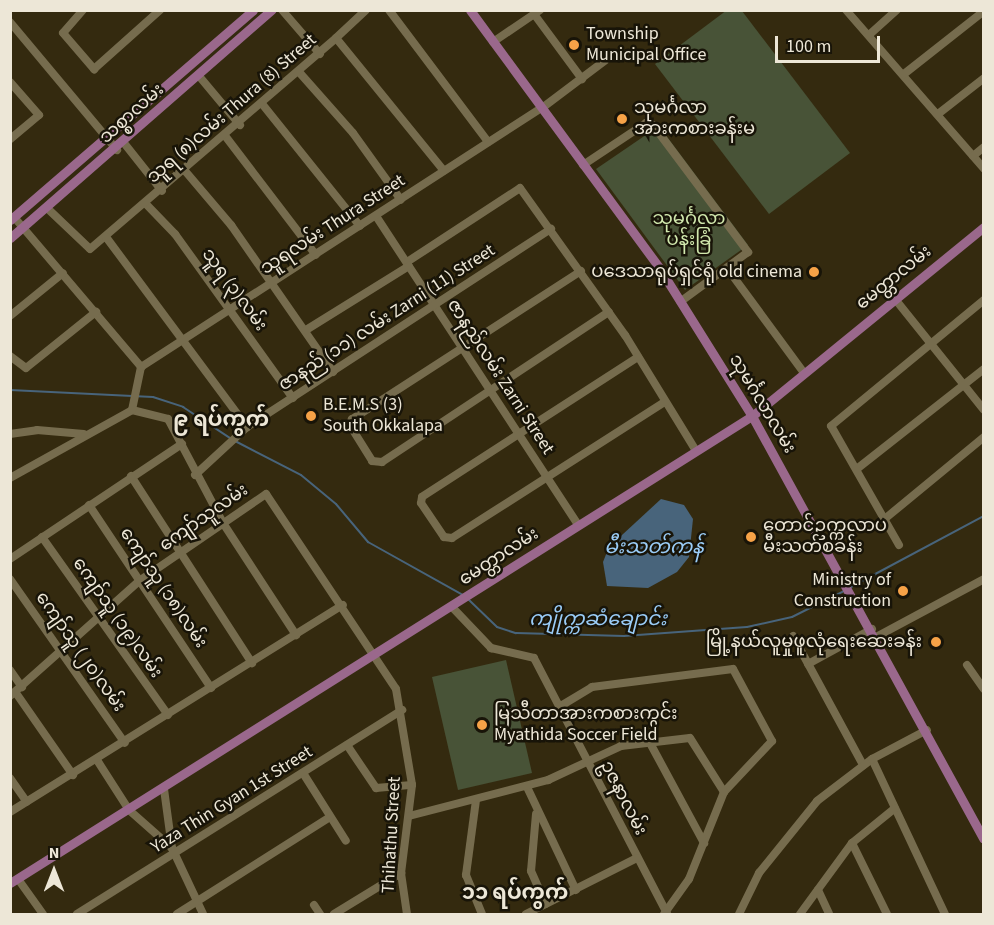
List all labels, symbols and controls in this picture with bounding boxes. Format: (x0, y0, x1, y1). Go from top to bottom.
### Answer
place label: Township Municipal Office (586, 24, 706, 66)
scale bar (778, 24, 883, 62)
street label: သူရ (၈)လမ်း Thura (8) Street (143, 30, 321, 188)
text: 100 m (786, 34, 831, 59)
marker: Township Municipal Office (567, 38, 581, 52)
street label: သစ္စာလမ်း (95, 79, 169, 149)
place label: သုမင်္ဂလာ အားကစားခန်းမ (634, 98, 755, 140)
marker: သုမင်္ဂလာ အားကစားခန်းမ (615, 112, 629, 126)
street label: သူရလမ်း Thura Street (257, 170, 409, 280)
park label: သုမင်္ဂလာ ပန်းခြံ (653, 209, 725, 252)
street label: ဇာနည် (၁၁) လမ်း Zarni (11) Street (275, 240, 499, 396)
street label: မေတ္တာလမ်း (852, 241, 936, 315)
street label: သူရ (၃)လမ်း (197, 244, 271, 336)
place label: ပဒေသာရုပ်ရှင်ရုံ old cinema (591, 261, 802, 283)
marker: ပဒေသာရုပ်ရှင်ရုံ old cinema (807, 265, 821, 279)
street label: ဇာနည်လမ်း Zarni Street (442, 295, 558, 459)
street label: သုမင်္ဂလာလမ်း (724, 351, 800, 457)
place label: B.E.M.S (3) South Okkalapa (323, 395, 443, 438)
district label: ၉ ရပ်ကွက် (173, 406, 269, 432)
marker: B.E.M.S (3) South Okkalapa (304, 409, 318, 423)
street label: ကျော်သူလမ်း (156, 480, 252, 556)
place label: တောင်ဥက္ကလာပ မီးသတ်စခန်း (763, 516, 887, 558)
street label: မေတ္တာလမ်း (455, 523, 543, 591)
street label: ကျော်သူ (၁၈)လမ်း (115, 524, 211, 652)
marker: တောင်ဥက္ကလာပ မီးသတ်စခန်း (744, 530, 758, 544)
water label: မီးသတ်ကန် (604, 535, 704, 559)
street label: ကျော်သူ (၁၉)လမ်း (67, 554, 167, 682)
place label: Ministry of Construction (794, 570, 891, 612)
marker: Ministry of Construction (896, 584, 910, 598)
street label: ကျော်သူ (၂၀)လမ်း (31, 588, 129, 716)
water label: ကျိုက္ကဆံချောင်း (529, 607, 667, 631)
place label: မြို့နယ်လူမှုဖူလုံရေးဆေးခန်း (706, 631, 922, 653)
marker: မြို့နယ်လူမှုဖူလုံရေးဆေးခန်း (927, 633, 945, 651)
place label: မြသီတာအားကစားကွင်း Myathida Soccer Field (494, 704, 678, 746)
marker: မြသီတာအားကစားကွင်း Myathida Soccer Field (475, 718, 489, 732)
street label: Yaza Thin Gyan 1st Street (147, 741, 317, 859)
street label: ဥဇနာလမ်း (595, 757, 651, 839)
street label: Thihathu Street (378, 776, 406, 894)
north arrow (24, 841, 84, 901)
text: N (49, 842, 59, 864)
district label: ၁၁ ရပ်ကွက် (462, 879, 568, 905)

